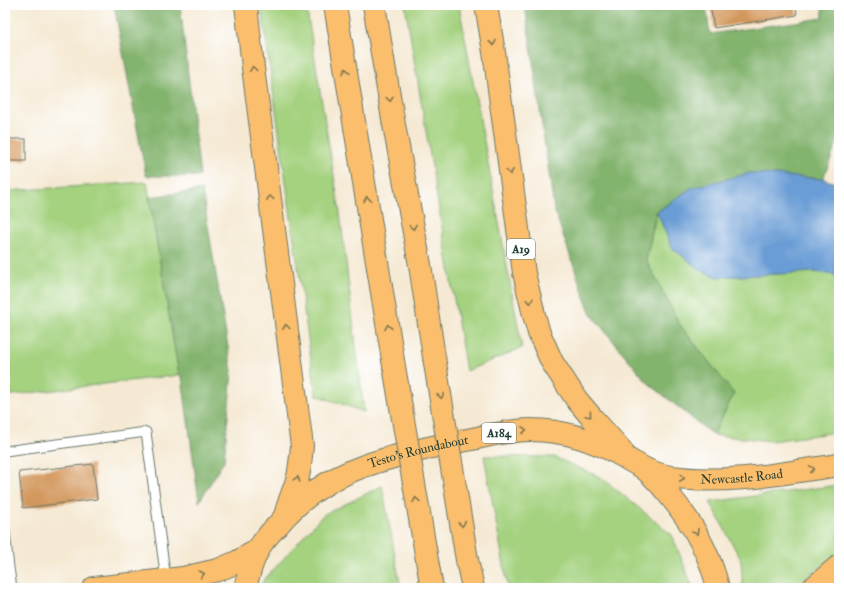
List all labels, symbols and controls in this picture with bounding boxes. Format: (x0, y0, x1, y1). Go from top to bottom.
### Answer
one-way arrow (488, 40, 496, 47)
one-way arrow (249, 66, 258, 72)
one-way arrow (342, 68, 350, 74)
one-way arrow (385, 96, 394, 102)
one-way arrow (505, 169, 514, 175)
one-way arrow (266, 195, 275, 201)
one-way arrow (363, 196, 371, 202)
one-way arrow (408, 224, 416, 230)
road number: A19 (507, 239, 535, 259)
one-way arrow (526, 297, 534, 304)
one-way arrow (282, 324, 291, 330)
one-way arrow (384, 324, 392, 330)
one-way arrow (436, 393, 445, 399)
one-way arrow (585, 410, 592, 417)
road number: A184 (482, 423, 516, 443)
one-way arrow (521, 426, 527, 435)
street label: Testo's Roundabout (366, 432, 470, 472)
one-way arrow (809, 465, 815, 474)
street label: Newcastle Road (700, 466, 784, 488)
one-way arrow (679, 473, 685, 482)
one-way arrow (292, 476, 301, 483)
one-way arrow (413, 497, 421, 503)
one-way arrow (457, 521, 465, 527)
one-way arrow (691, 528, 698, 535)
one-way arrow (199, 570, 205, 578)

